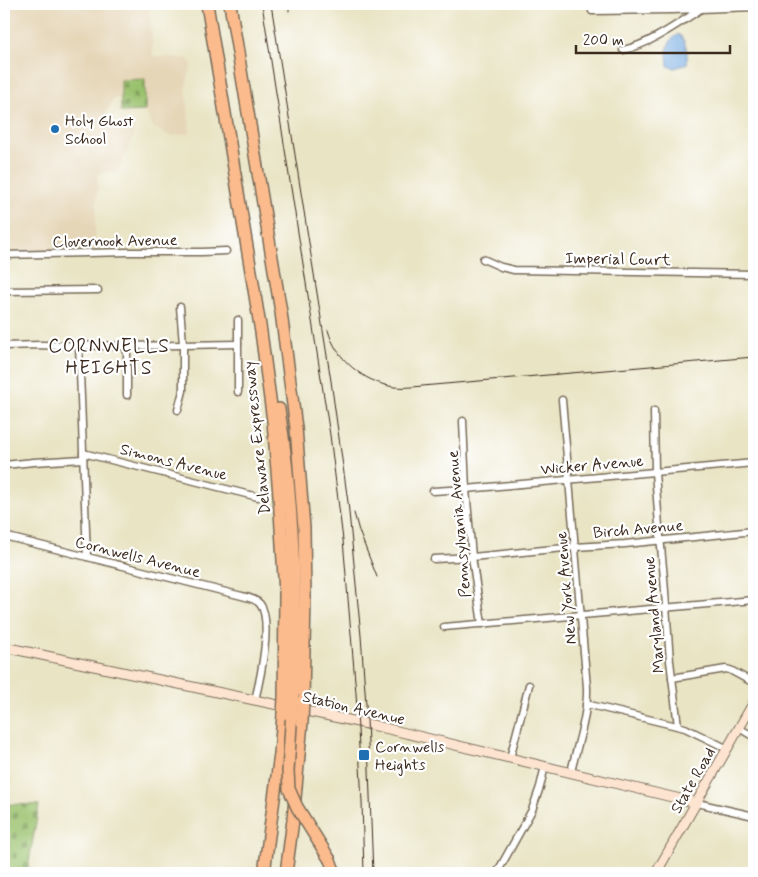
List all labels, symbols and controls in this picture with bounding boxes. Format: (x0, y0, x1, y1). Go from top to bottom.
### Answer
scale bar (576, 22, 729, 54)
text: 200 m (583, 31, 624, 51)
place label: Holy Ghost School (65, 111, 134, 150)
marker: Holy Ghost School (49, 123, 61, 135)
street label: Clovernook Avenue (52, 230, 178, 253)
street label: Imperial Court (565, 248, 672, 271)
district label: CORNWELLS HEIGHTS (48, 334, 170, 381)
street label: Delaware Expressway (239, 360, 276, 516)
street label: Simons Avenue (118, 439, 230, 486)
street label: Pennsylvania Avenue (443, 449, 476, 598)
street label: Wicker Avenue (540, 450, 645, 480)
street label: Birch Avenue (592, 515, 684, 544)
street label: New York Avenue (551, 530, 582, 645)
street label: Cornwells Avenue (73, 532, 203, 583)
street label: Maryland Avenue (639, 555, 670, 674)
street label: Station Avenue (300, 686, 407, 730)
place label: Cornwells Heights (375, 737, 444, 776)
street label: State Road (666, 744, 721, 818)
marker: Cornwells Heights (357, 748, 371, 762)

